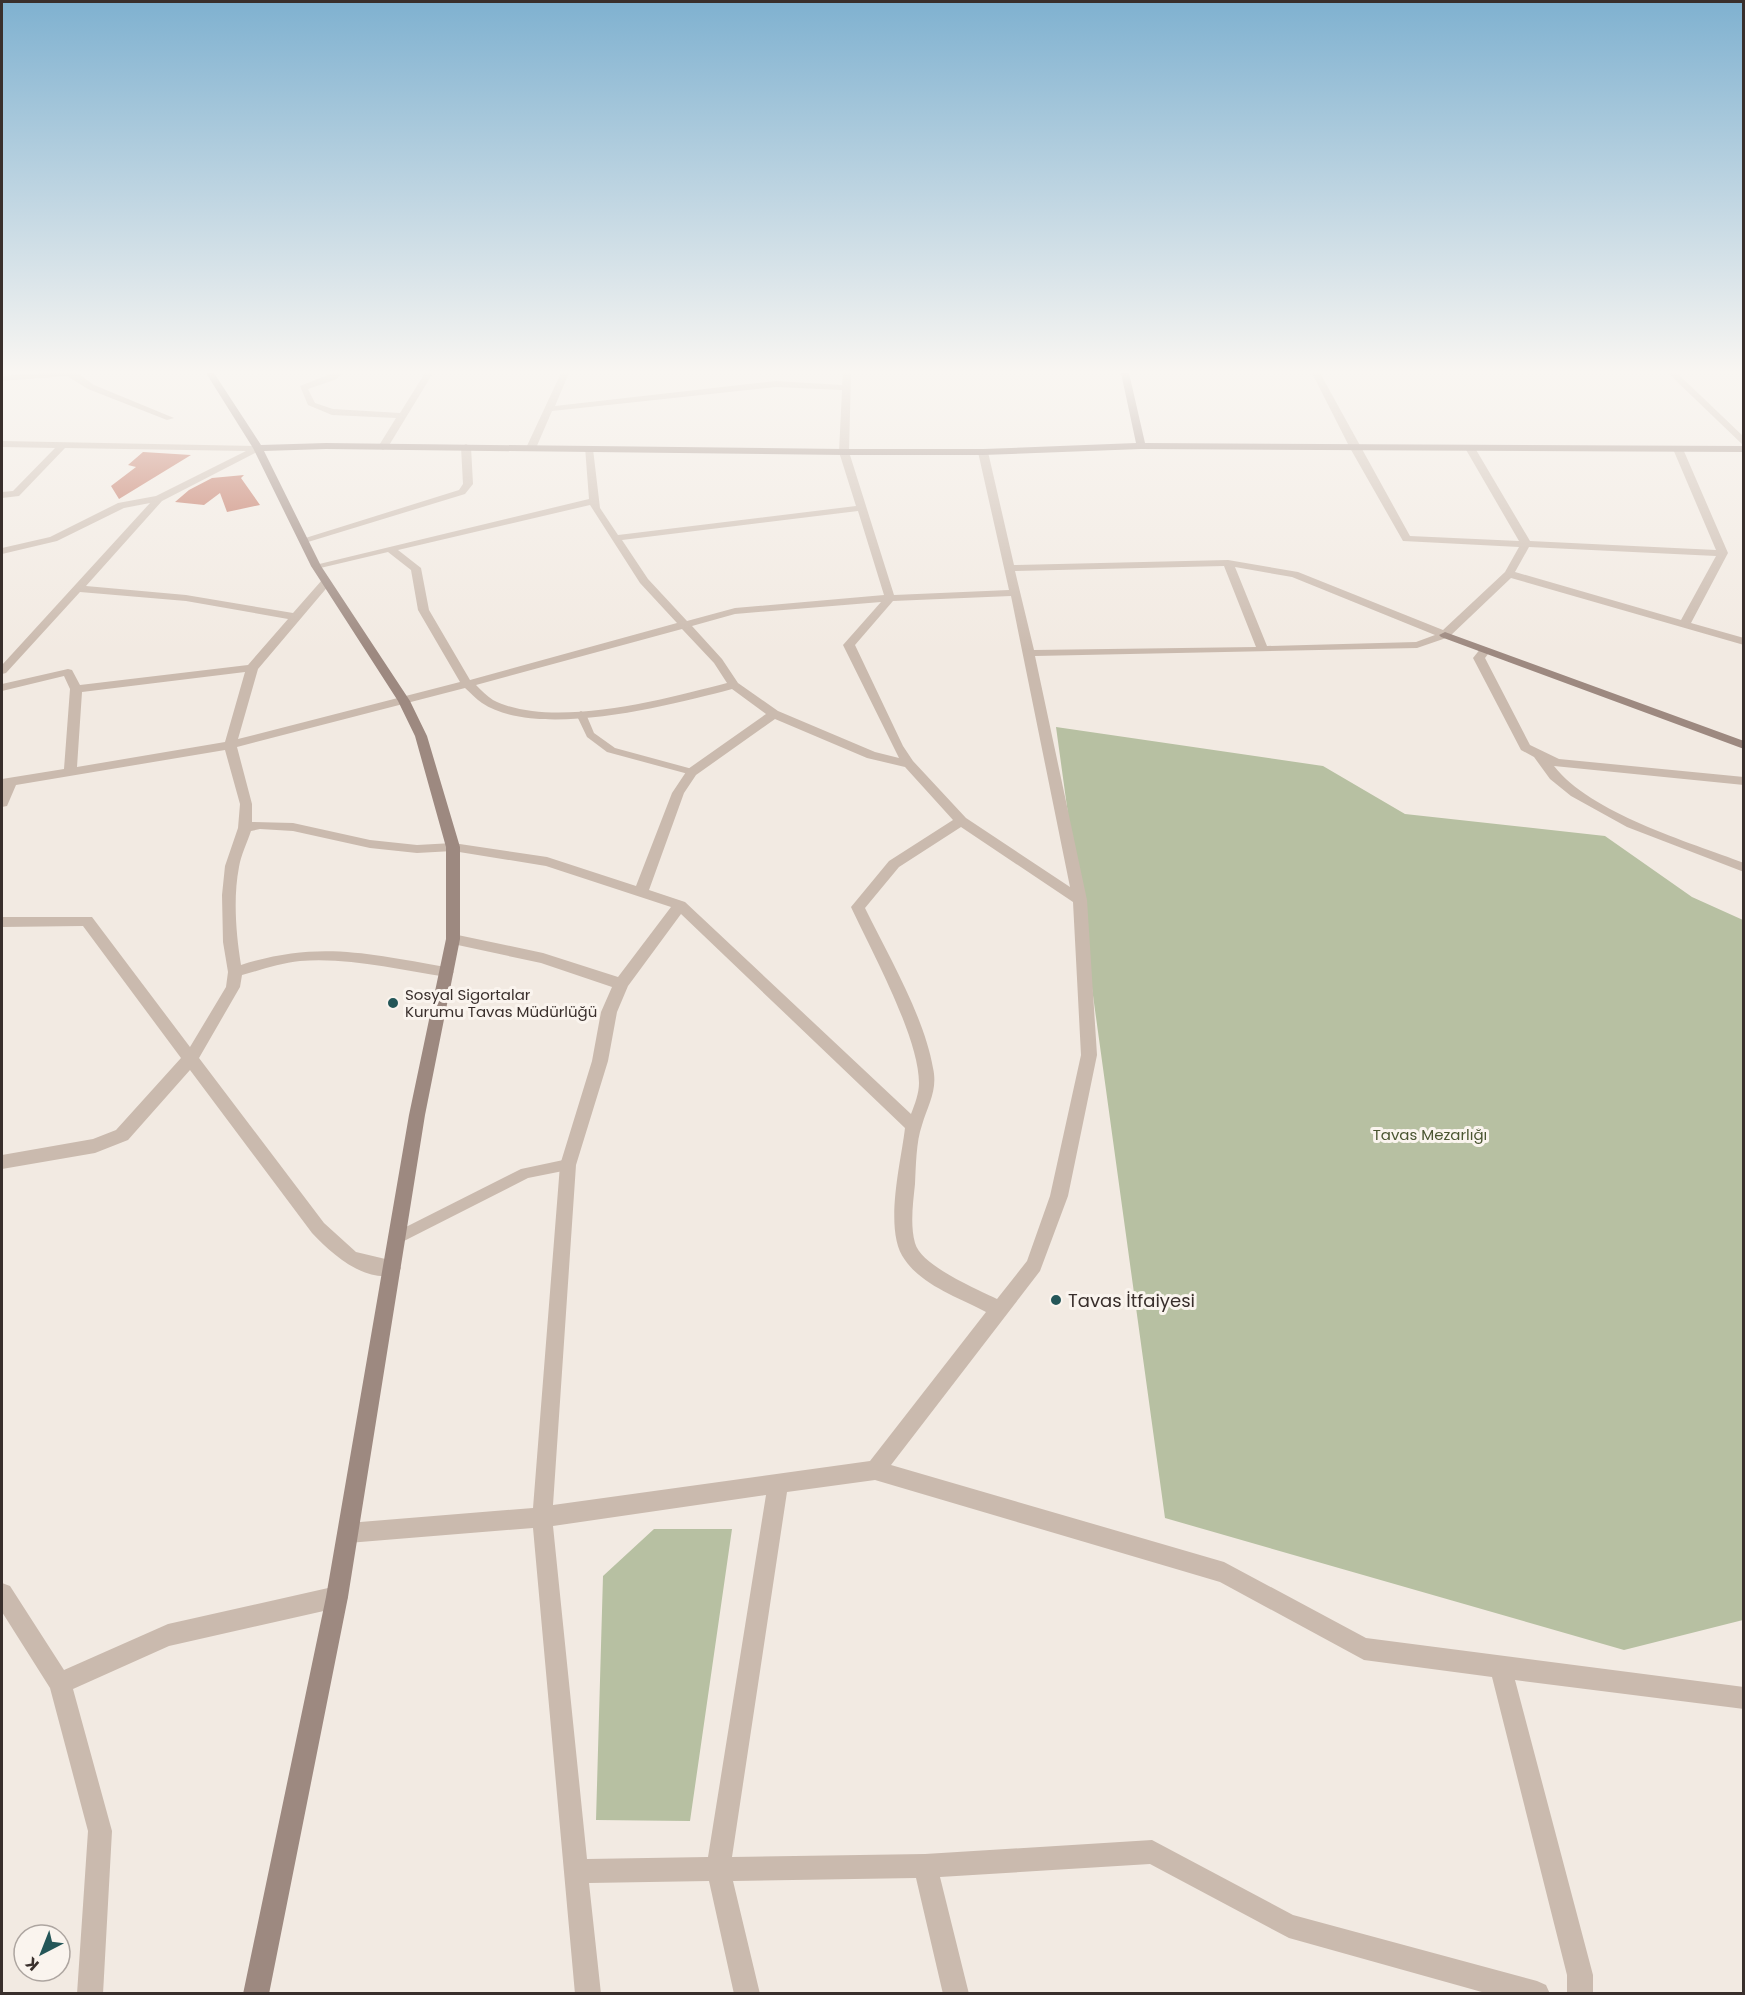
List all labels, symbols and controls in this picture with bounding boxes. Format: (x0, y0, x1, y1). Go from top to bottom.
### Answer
place label: Sosyal Sigortalar Kurumu Tavas Müdürlüğü (405, 984, 597, 1022)
marker: Sosyal Sigortalar Kurumu Tavas Müdürlüğü (386, 996, 400, 1010)
park label: Tavas Mezarlığı (1373, 1124, 1487, 1145)
place label: Tavas İtfaiyesi (1068, 1288, 1195, 1313)
marker: Tavas İtfaiyesi (1049, 1293, 1063, 1307)
north arrow (12, 1923, 72, 1983)
text: K (20, 1951, 44, 1976)

